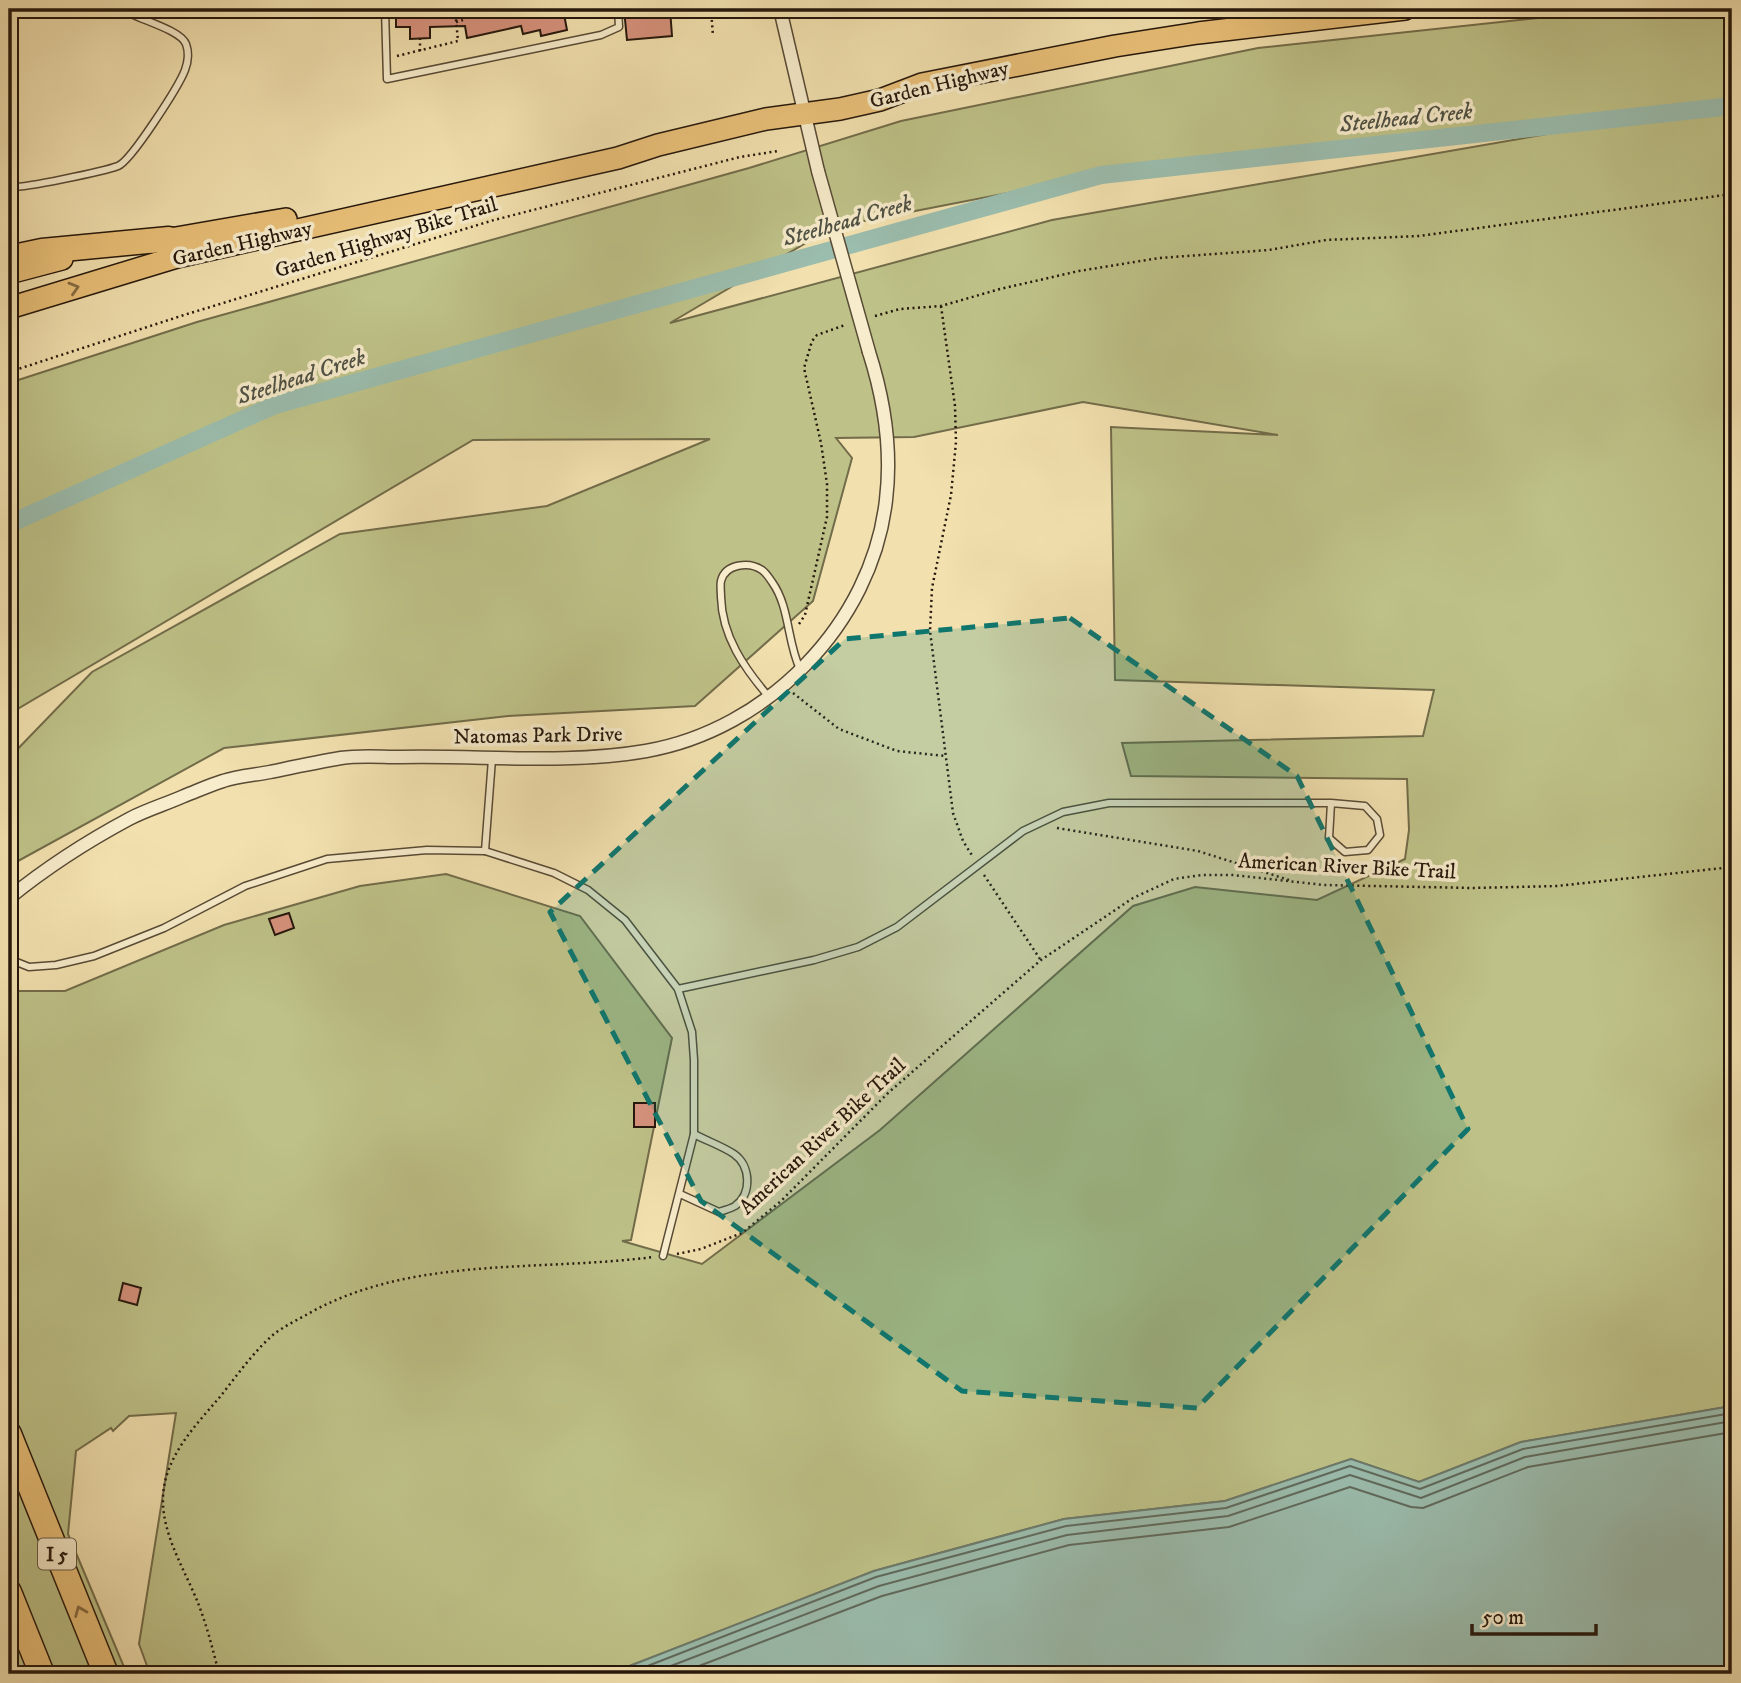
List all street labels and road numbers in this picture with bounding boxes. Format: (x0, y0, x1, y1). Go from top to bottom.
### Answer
street label: Garden Highway (867, 55, 1012, 115)
street label: Garden Highway Bike Trail (272, 192, 501, 284)
street label: Garden Highway (170, 215, 315, 273)
street label: Natomas Park Drive (453, 722, 623, 750)
street label: American River Bike Trail (1237, 848, 1457, 886)
street label: American River Bike Trail (734, 1052, 912, 1221)
road number: I 5 (38, 1538, 76, 1570)

